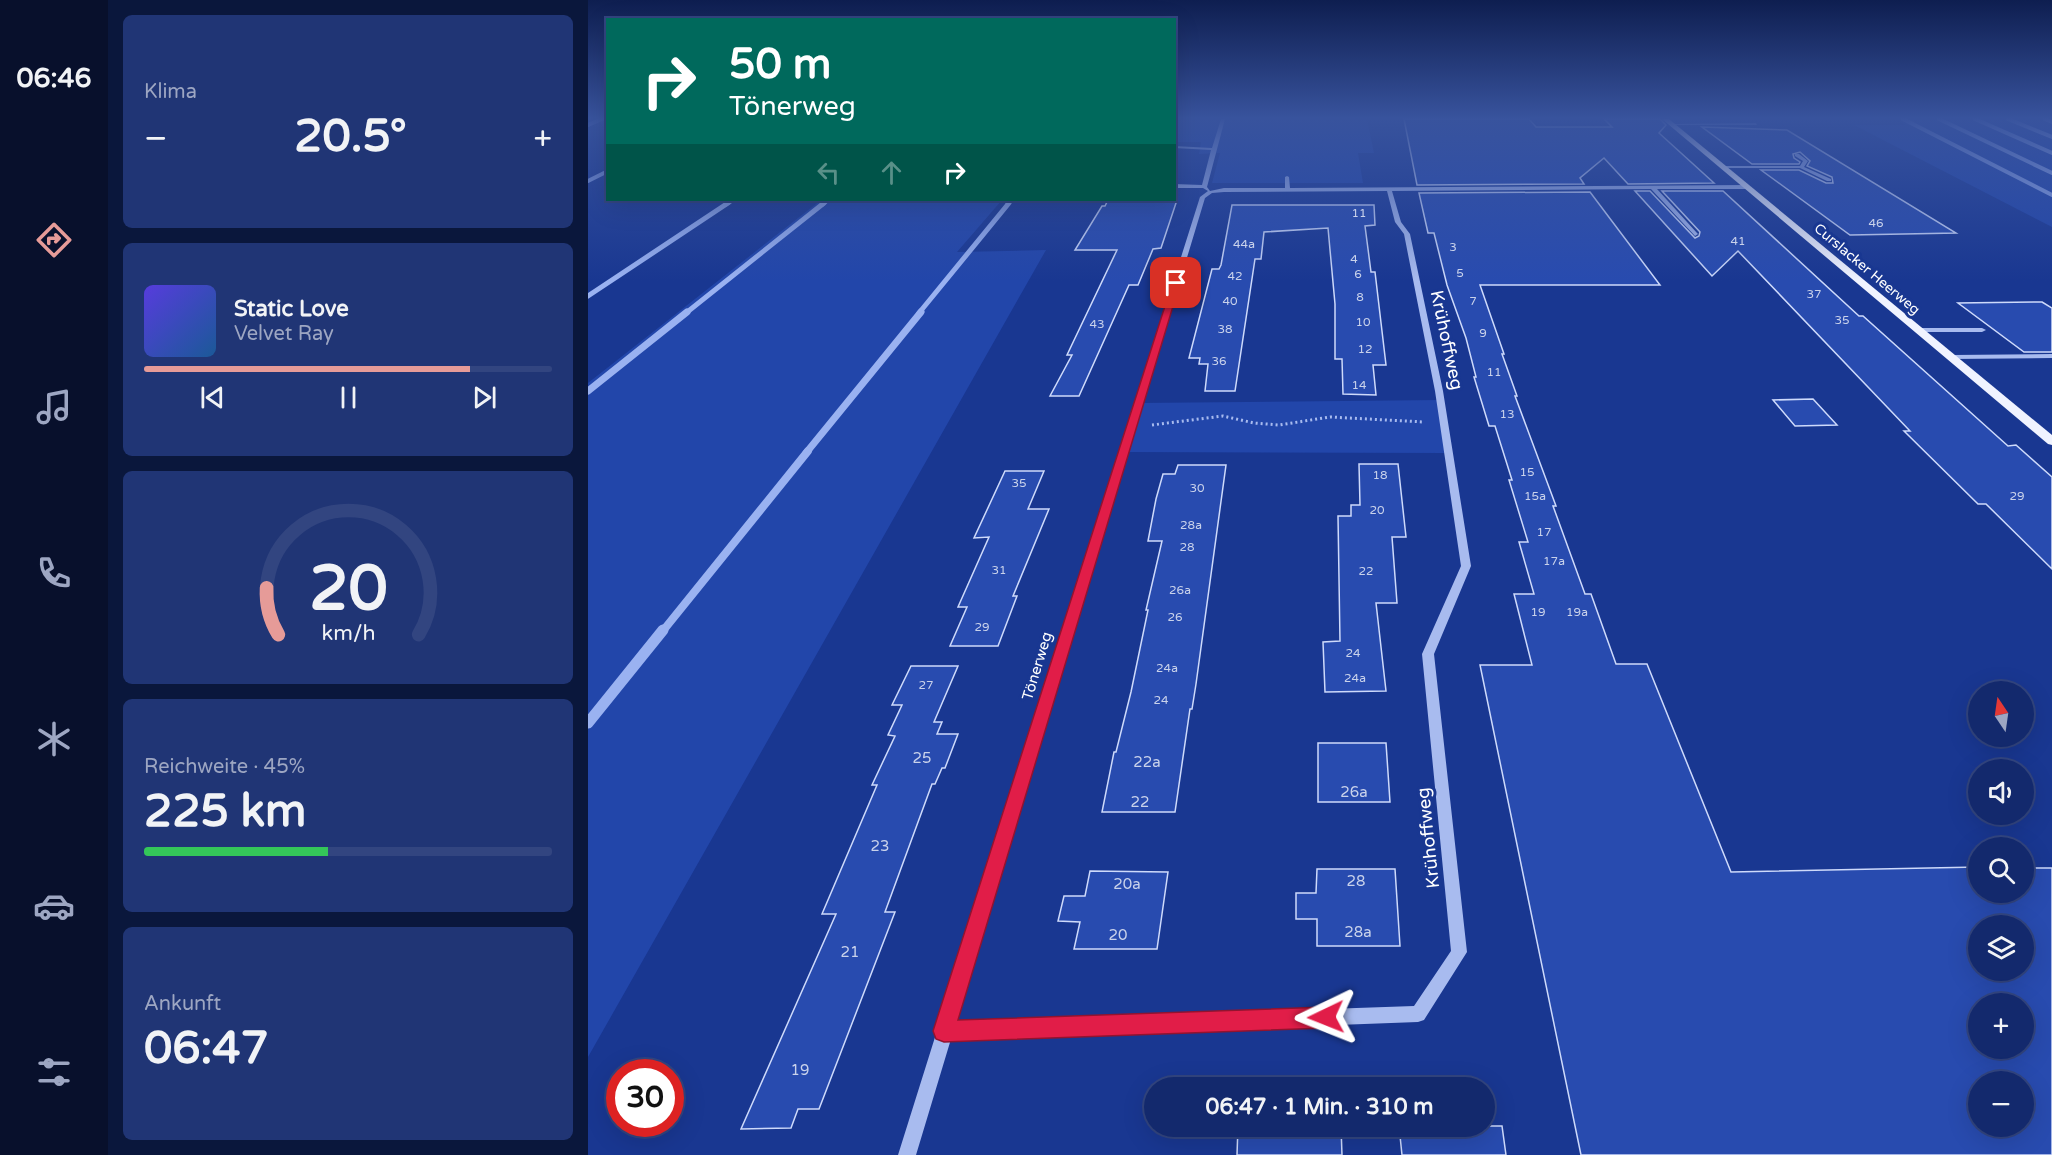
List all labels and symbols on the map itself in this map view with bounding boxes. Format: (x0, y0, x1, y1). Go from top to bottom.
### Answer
house number: 11 (1351, 206, 1367, 220)
house number: 46 (1868, 216, 1884, 230)
street label: Curslacker Heerweg (1811, 220, 1923, 318)
house number: 41 (1730, 234, 1746, 248)
house number: 44a (1233, 237, 1255, 251)
house number: 3 (1449, 240, 1457, 254)
house number: 4 (1350, 252, 1358, 266)
pin (1150, 257, 1201, 308)
house number: 5 (1456, 266, 1464, 280)
house number: 6 (1354, 267, 1362, 281)
house number: 42 (1227, 269, 1243, 283)
house number: 37 (1806, 287, 1822, 301)
street label: Krühoffweg (1426, 288, 1468, 392)
house number: 8 (1356, 290, 1364, 304)
house number: 40 (1222, 294, 1238, 308)
house number: 7 (1469, 294, 1477, 308)
house number: 35 (1834, 313, 1850, 327)
house number: 10 (1355, 315, 1371, 329)
house number: 43 (1089, 317, 1105, 331)
house number: 38 (1217, 322, 1233, 336)
house number: 9 (1479, 326, 1487, 340)
house number: 12 (1357, 342, 1373, 356)
house number: 36 (1211, 354, 1227, 368)
house number: 11 (1486, 365, 1502, 379)
house number: 14 (1351, 378, 1367, 392)
house number: 13 (1499, 407, 1515, 421)
house number: 15 (1519, 465, 1535, 479)
house number: 18 (1372, 468, 1388, 482)
house number: 35 (1011, 476, 1027, 490)
house number: 30 (1189, 481, 1205, 495)
house number: 15a (1524, 489, 1546, 503)
house number: 29 (2009, 489, 2025, 503)
house number: 20 (1369, 503, 1385, 517)
house number: 28a (1180, 518, 1202, 532)
house number: 17 (1536, 525, 1552, 539)
house number: 28 (1179, 540, 1195, 554)
house number: 17a (1543, 554, 1565, 568)
house number: 31 (991, 563, 1007, 577)
house number: 22 (1358, 564, 1374, 578)
house number: 26a (1169, 583, 1191, 597)
house number: 19 (1530, 605, 1546, 619)
house number: 19a (1566, 605, 1588, 619)
house number: 26 (1167, 610, 1183, 624)
house number: 29 (974, 620, 990, 634)
street label: Tönerweg (1018, 630, 1056, 702)
house number: 24 (1345, 646, 1361, 660)
house number: 24a (1156, 661, 1178, 675)
house number: 24a (1344, 671, 1366, 685)
house number: 27 (918, 678, 934, 692)
north arrow (1968, 681, 2034, 747)
house number: 24 (1153, 693, 1169, 707)
house number: 25 (913, 749, 931, 767)
house number: 22a (1133, 753, 1161, 771)
house number: 26a (1340, 783, 1368, 801)
street label: Krühoffweg (1412, 786, 1444, 890)
house number: 22 (1131, 793, 1149, 811)
house number: 23 (871, 837, 889, 855)
house number: 28 (1347, 872, 1365, 890)
house number: 20a (1113, 875, 1141, 893)
house number: 28a (1344, 923, 1372, 941)
house number: 20 (1109, 926, 1127, 944)
house number: 21 (841, 943, 859, 961)
position arrow (1294, 985, 1358, 1049)
speed limit sign: 30 (606, 1059, 684, 1137)
house number: 19 (791, 1061, 809, 1079)

